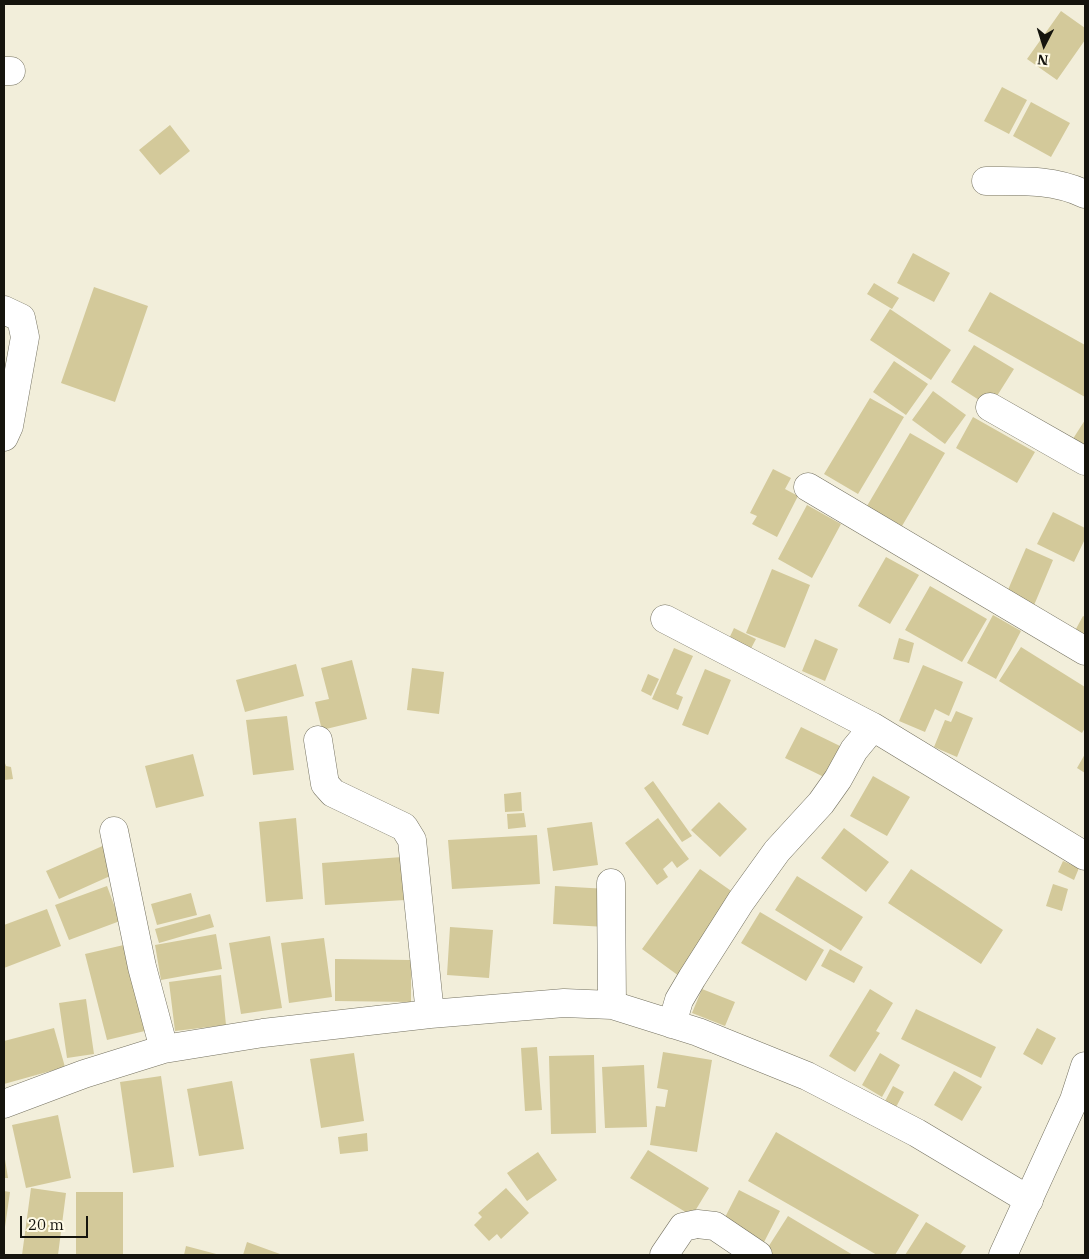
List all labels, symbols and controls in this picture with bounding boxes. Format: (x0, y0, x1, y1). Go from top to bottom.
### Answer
north arrow (1019, 20, 1069, 70)
text: N (1036, 50, 1049, 69)
scale bar (22, 1206, 90, 1238)
text: 20 m (28, 1215, 64, 1234)

